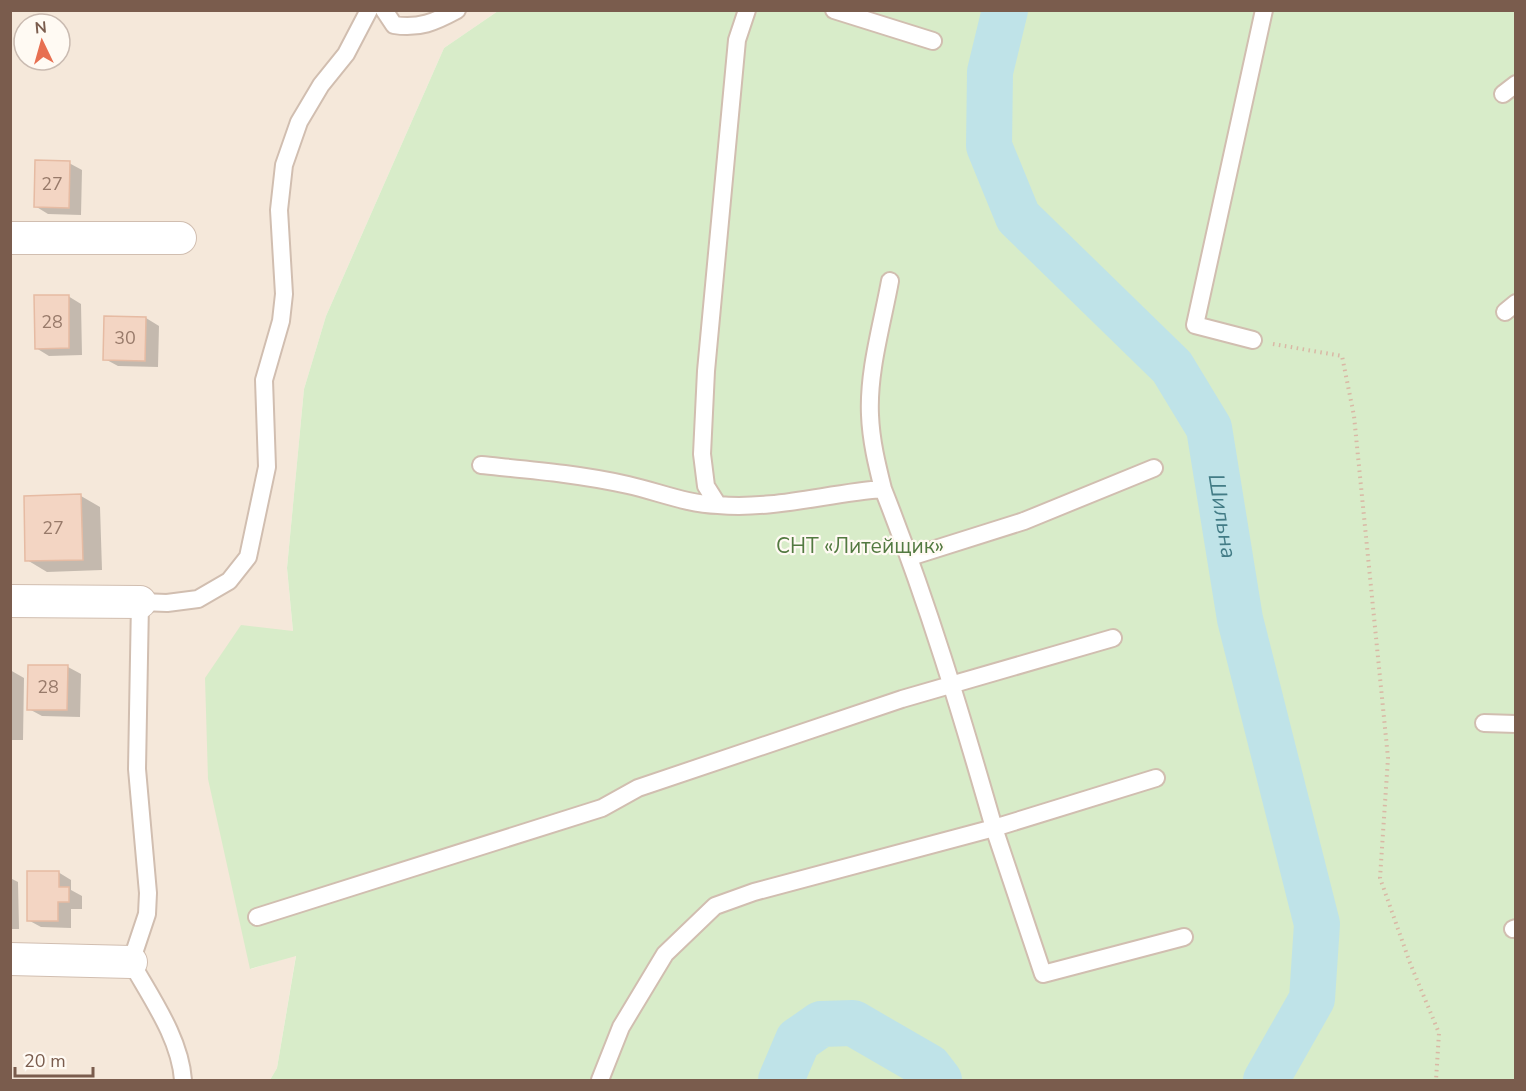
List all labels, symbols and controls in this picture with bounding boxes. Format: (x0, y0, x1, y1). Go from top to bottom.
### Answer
north arrow (12, 12, 72, 72)
text: N (34, 17, 48, 40)
house number: 27 (41, 172, 63, 196)
house number: 28 (41, 310, 63, 334)
house number: 30 (114, 326, 136, 350)
water label: Шильна (1201, 472, 1244, 561)
house number: 27 (42, 516, 64, 540)
park label: СНТ «Литейщик» (776, 532, 944, 560)
house number: 28 (37, 675, 59, 699)
scale bar (15, 1040, 93, 1078)
text: 20 m (24, 1049, 66, 1073)

